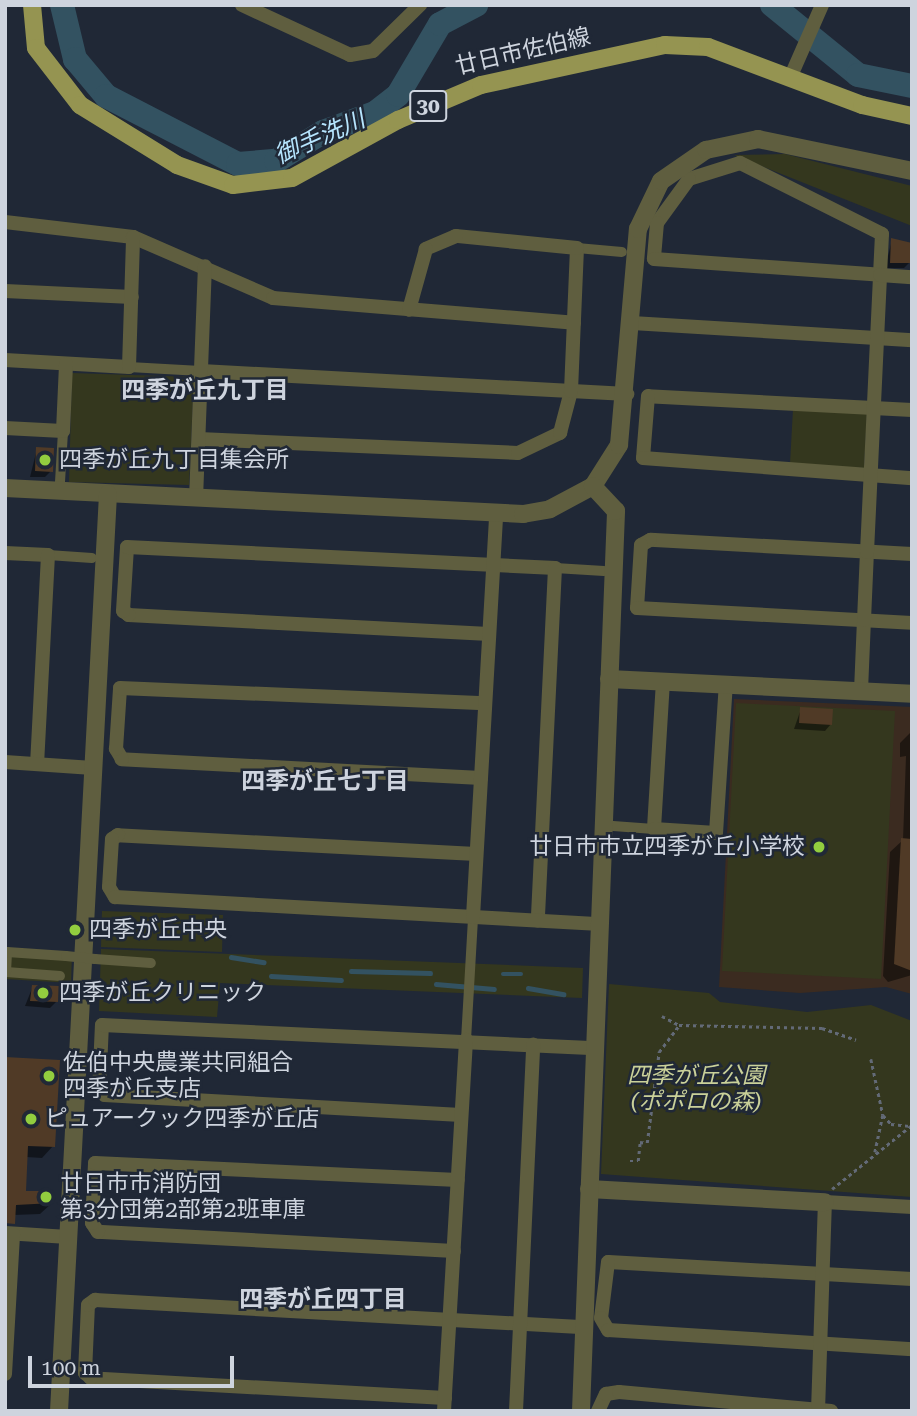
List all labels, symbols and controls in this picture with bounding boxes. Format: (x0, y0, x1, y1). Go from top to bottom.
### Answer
street label: 廿日市佐伯線 (453, 23, 593, 81)
road number: 30 (409, 88, 447, 124)
water label: 御手洗川 (270, 105, 370, 171)
district label: 四季が丘九丁目 (121, 377, 289, 405)
place label: 四季が丘九丁目集会所 (59, 446, 289, 474)
marker: 四季が丘九丁目集会所 (37, 452, 53, 468)
district label: 四季が丘七丁目 (241, 768, 409, 796)
place label: 廿日市市立四季が丘小学校 (529, 833, 805, 861)
marker: 廿日市市立四季が丘小学校 (811, 839, 827, 855)
place label: 四季が丘中央 (89, 916, 227, 944)
marker: 四季が丘中央 (67, 922, 83, 938)
place label: 四季が丘クリニック (59, 979, 266, 1007)
marker: 四季が丘クリニック (33, 983, 53, 1003)
place label: 佐伯中央農業共同組合 四季が丘支店 (63, 1049, 293, 1103)
park label: 四季が丘公園 (ポポロの森) (627, 1062, 765, 1116)
marker: 佐伯中央農業共同組合 四季が丘支店 (41, 1068, 57, 1084)
place label: ピュアークック四季が丘店 (45, 1105, 320, 1133)
marker: ピュアークック四季が丘店 (23, 1111, 39, 1127)
place label: 廿日市市消防団 第3分団第2部第2班車庫 (60, 1170, 306, 1224)
marker: 廿日市市消防団 第3分団第2部第2班車庫 (38, 1189, 54, 1205)
district label: 四季が丘四丁目 (239, 1286, 407, 1314)
scale bar (32, 1342, 238, 1386)
text: 100 m (41, 1356, 101, 1380)

